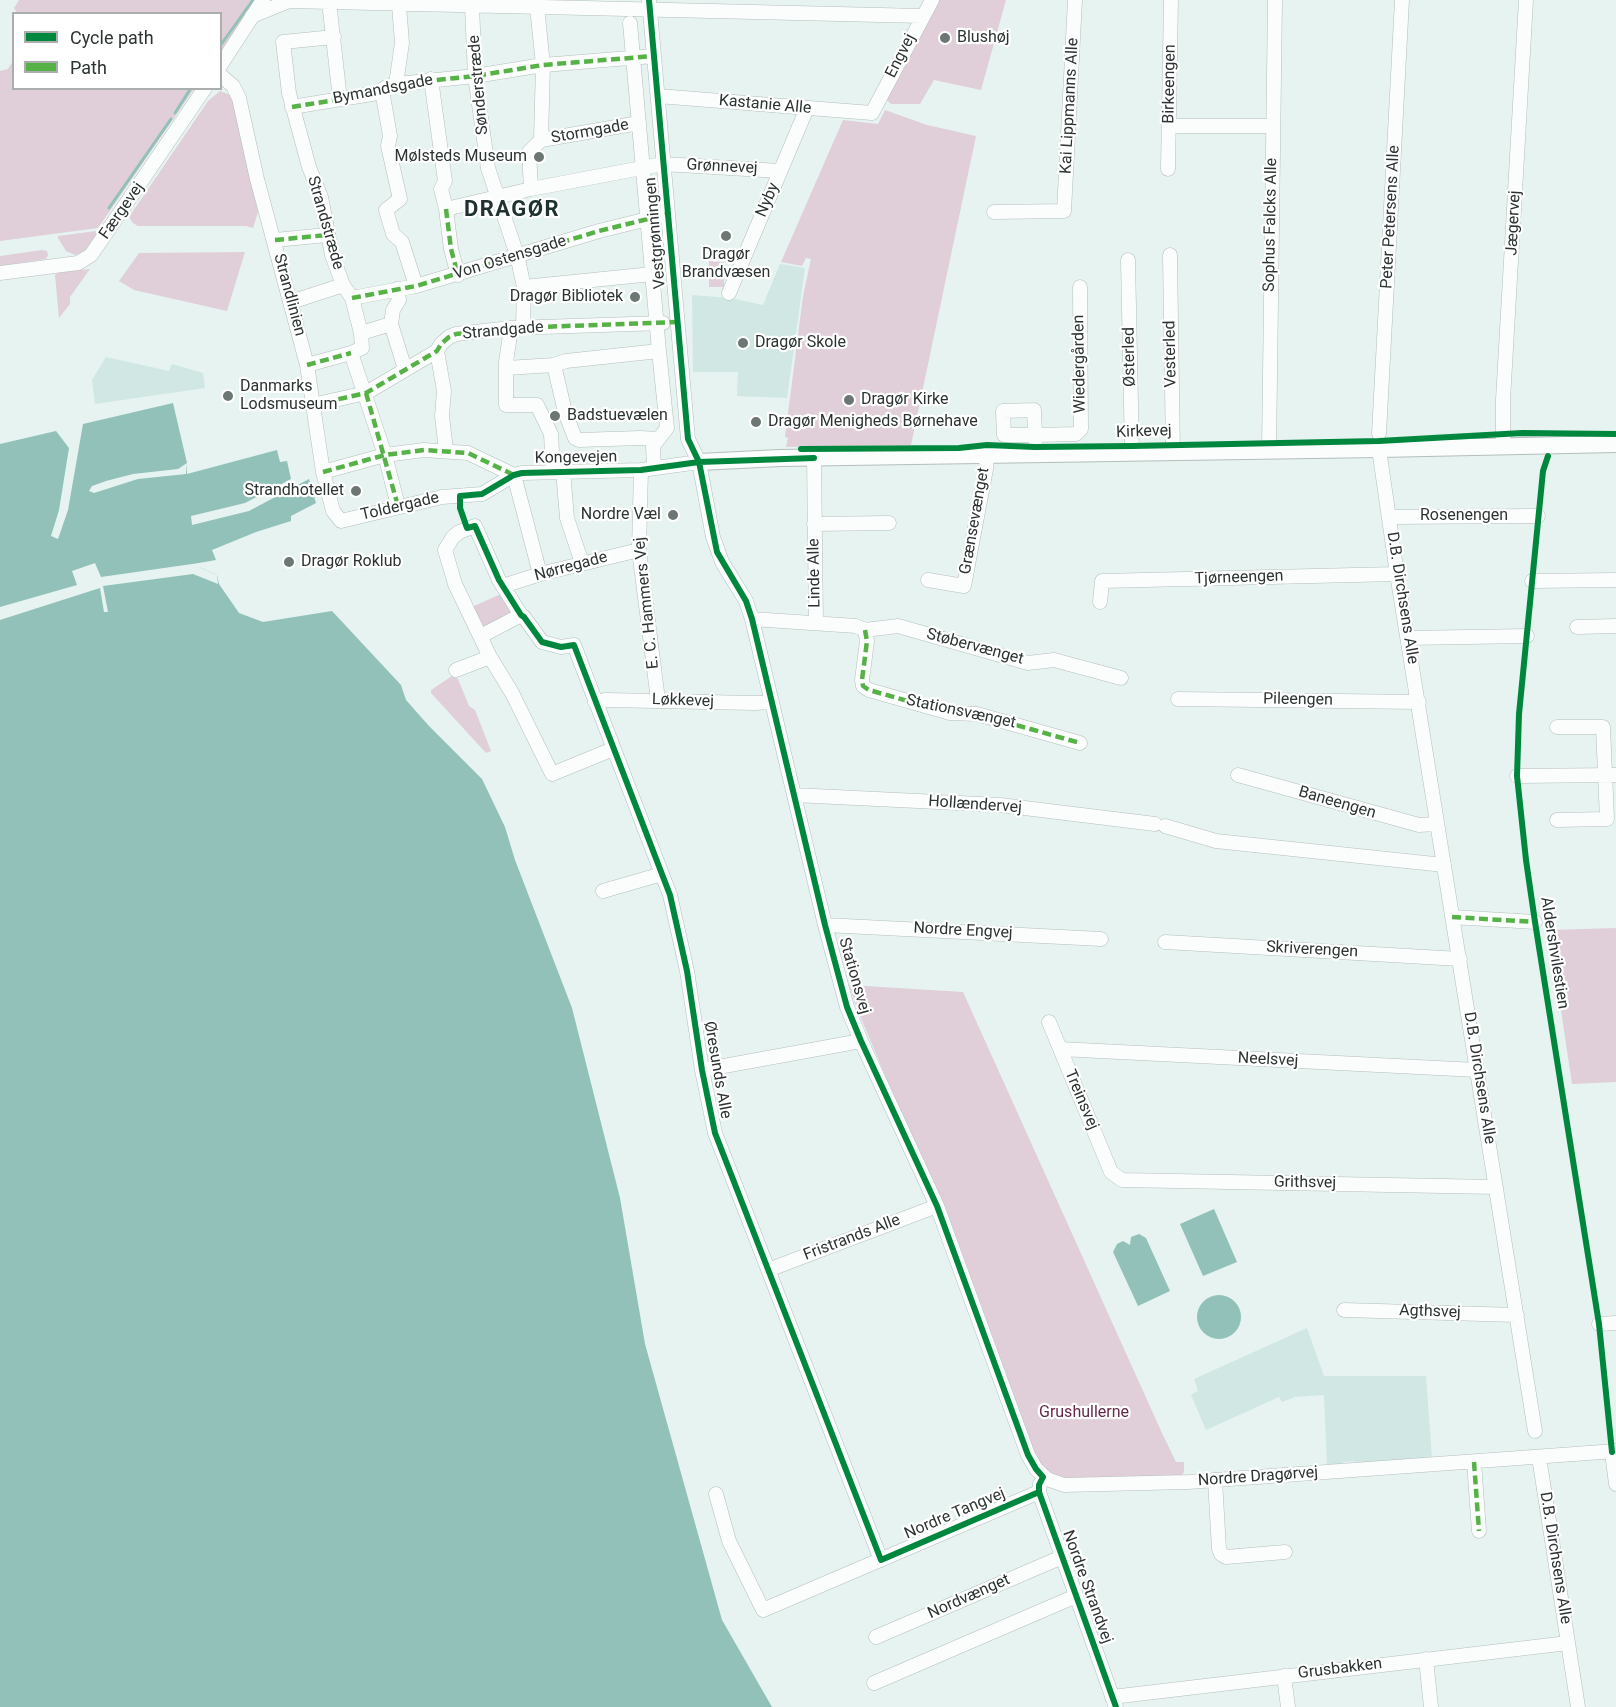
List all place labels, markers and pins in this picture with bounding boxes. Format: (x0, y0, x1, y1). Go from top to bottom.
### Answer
place label: Blushøj (957, 28, 1010, 48)
marker: Blushøj (938, 31, 952, 45)
place label: Mølsteds Museum (394, 147, 527, 167)
marker: Mølsteds Museum (532, 150, 546, 164)
marker: Dragør Brandvæsen (719, 229, 733, 243)
place label: Dragør Brandvæsen (682, 245, 770, 283)
place label: Dragør Bibliotek (510, 287, 623, 307)
marker: Dragør Bibliotek (628, 290, 642, 304)
place label: Dragør Skole (755, 333, 846, 353)
marker: Dragør Skole (736, 336, 750, 350)
place label: Danmarks Lodsmuseum (240, 377, 337, 415)
marker: Danmarks Lodsmuseum (221, 389, 235, 403)
place label: Dragør Kirke (861, 390, 949, 410)
marker: Dragør Kirke (842, 393, 856, 407)
place label: Badstuevælen (567, 406, 668, 426)
marker: Badstuevælen (548, 409, 562, 423)
place label: Dragør Menigheds Børnehave (768, 412, 978, 432)
marker: Dragør Menigheds Børnehave (749, 415, 763, 429)
place label: Strandhotellet (244, 481, 344, 501)
marker: Strandhotellet (349, 484, 363, 498)
place label: Nordre Væl (581, 505, 661, 525)
marker: Nordre Væl (666, 508, 680, 522)
place label: Dragør Roklub (301, 552, 402, 572)
marker: Dragør Roklub (282, 555, 296, 569)

